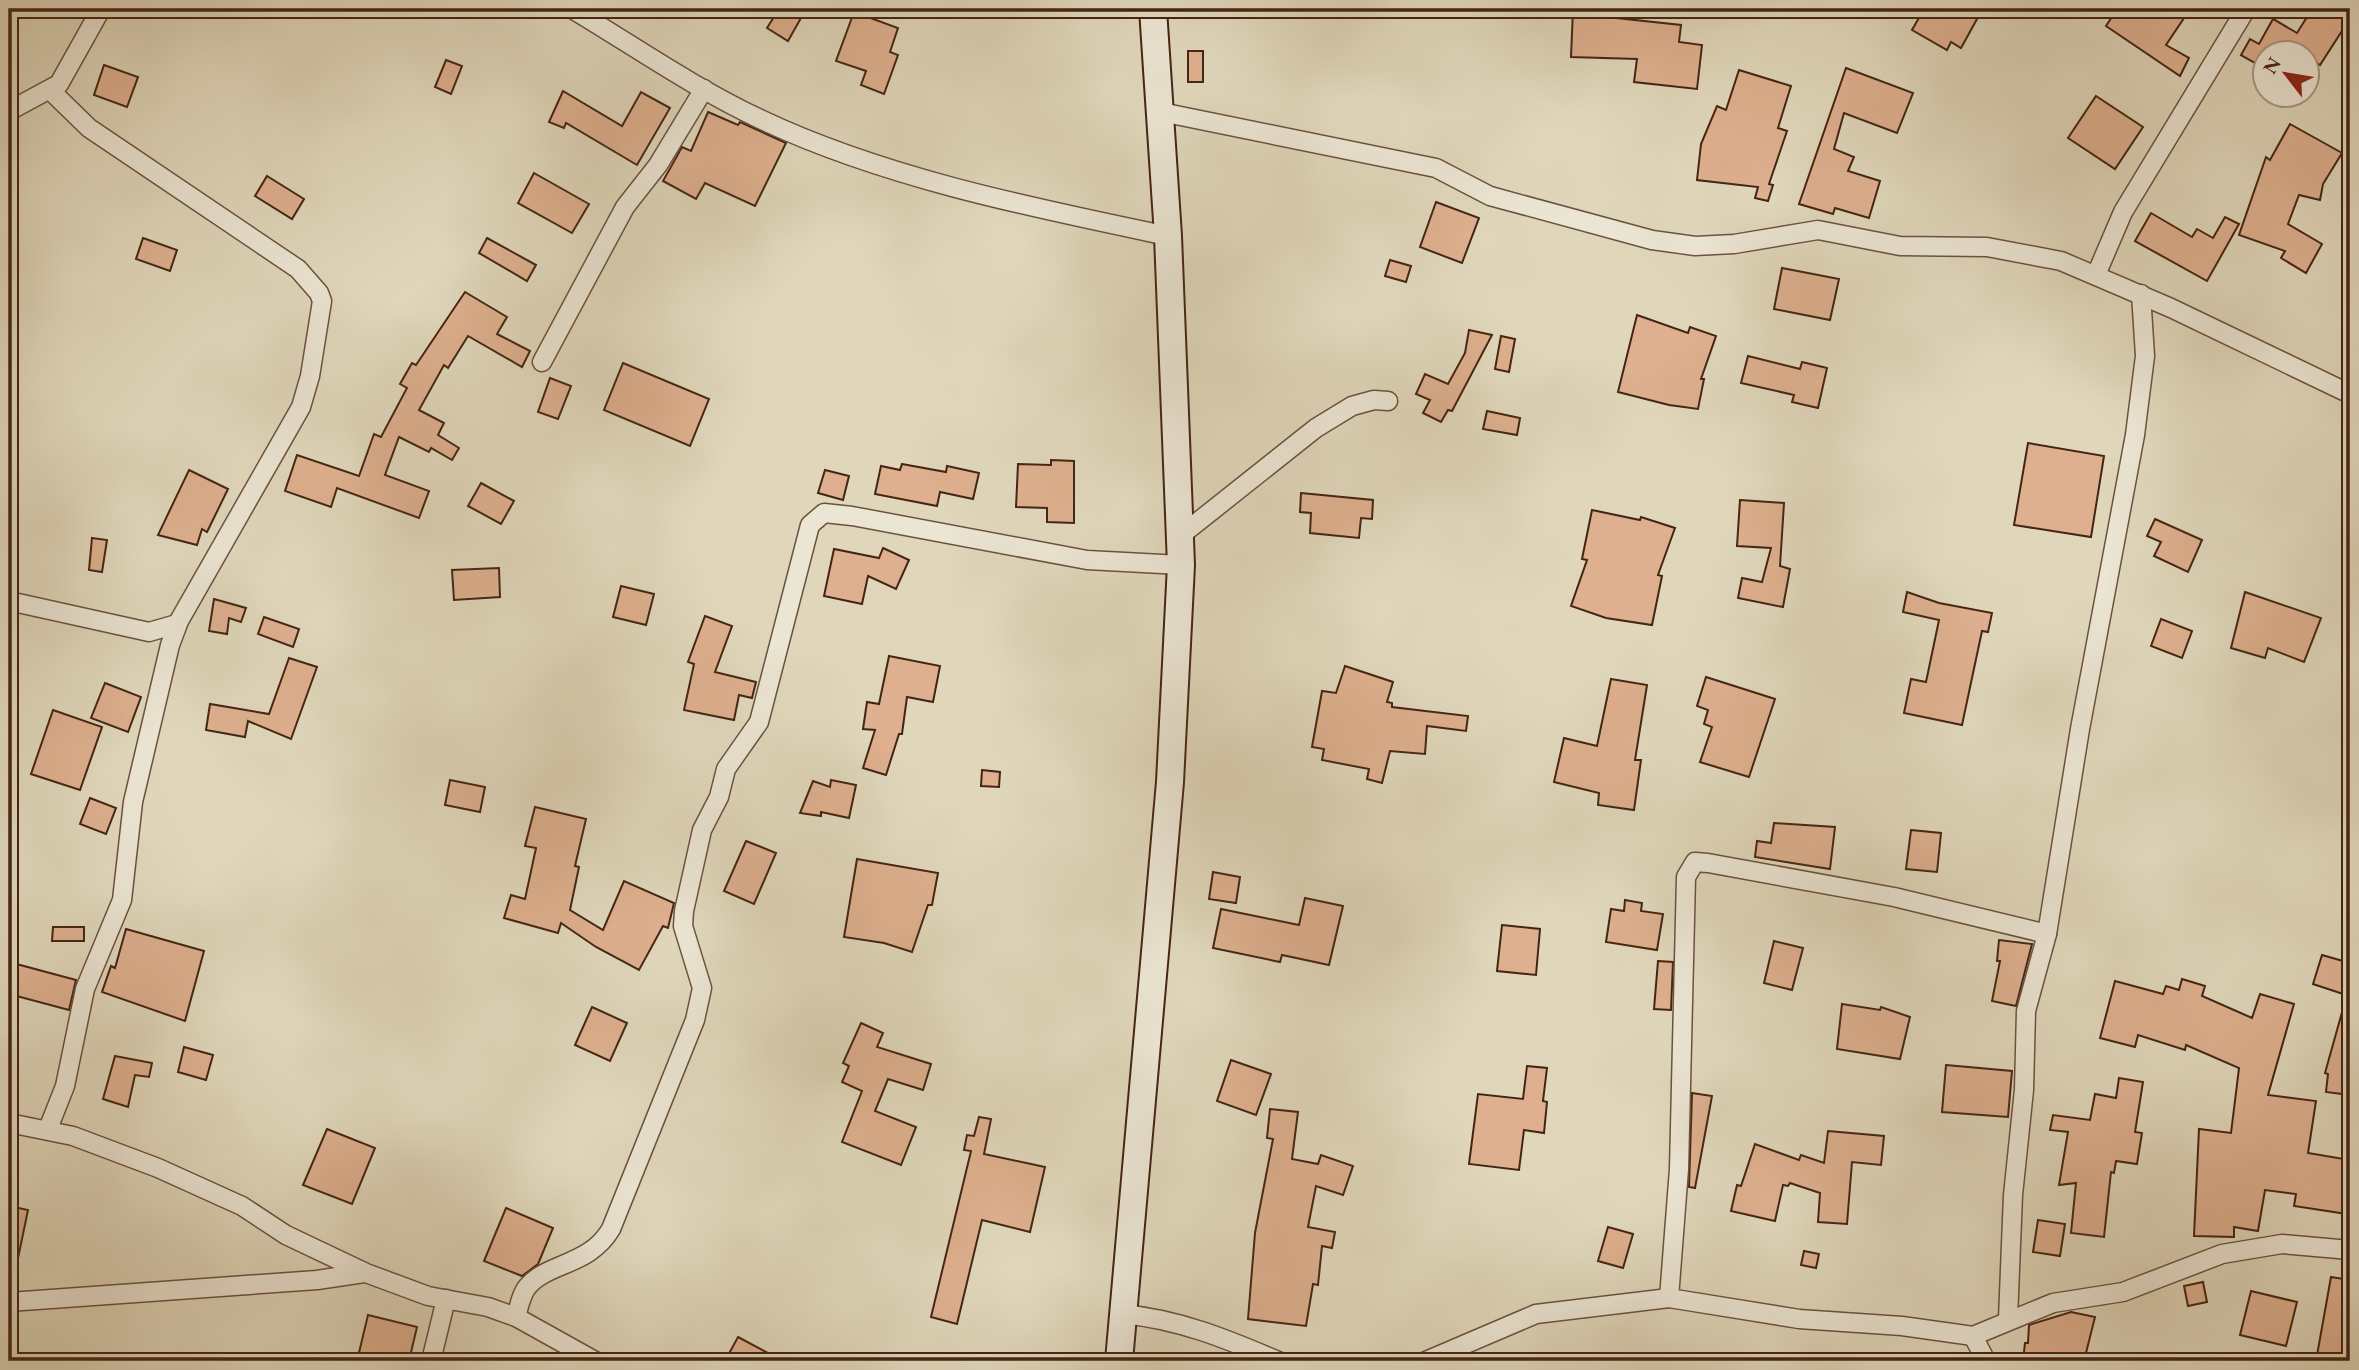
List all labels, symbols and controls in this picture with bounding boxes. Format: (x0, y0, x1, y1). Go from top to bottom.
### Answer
north arrow (2250, 38, 2320, 108)
text: N (2257, 52, 2287, 79)

